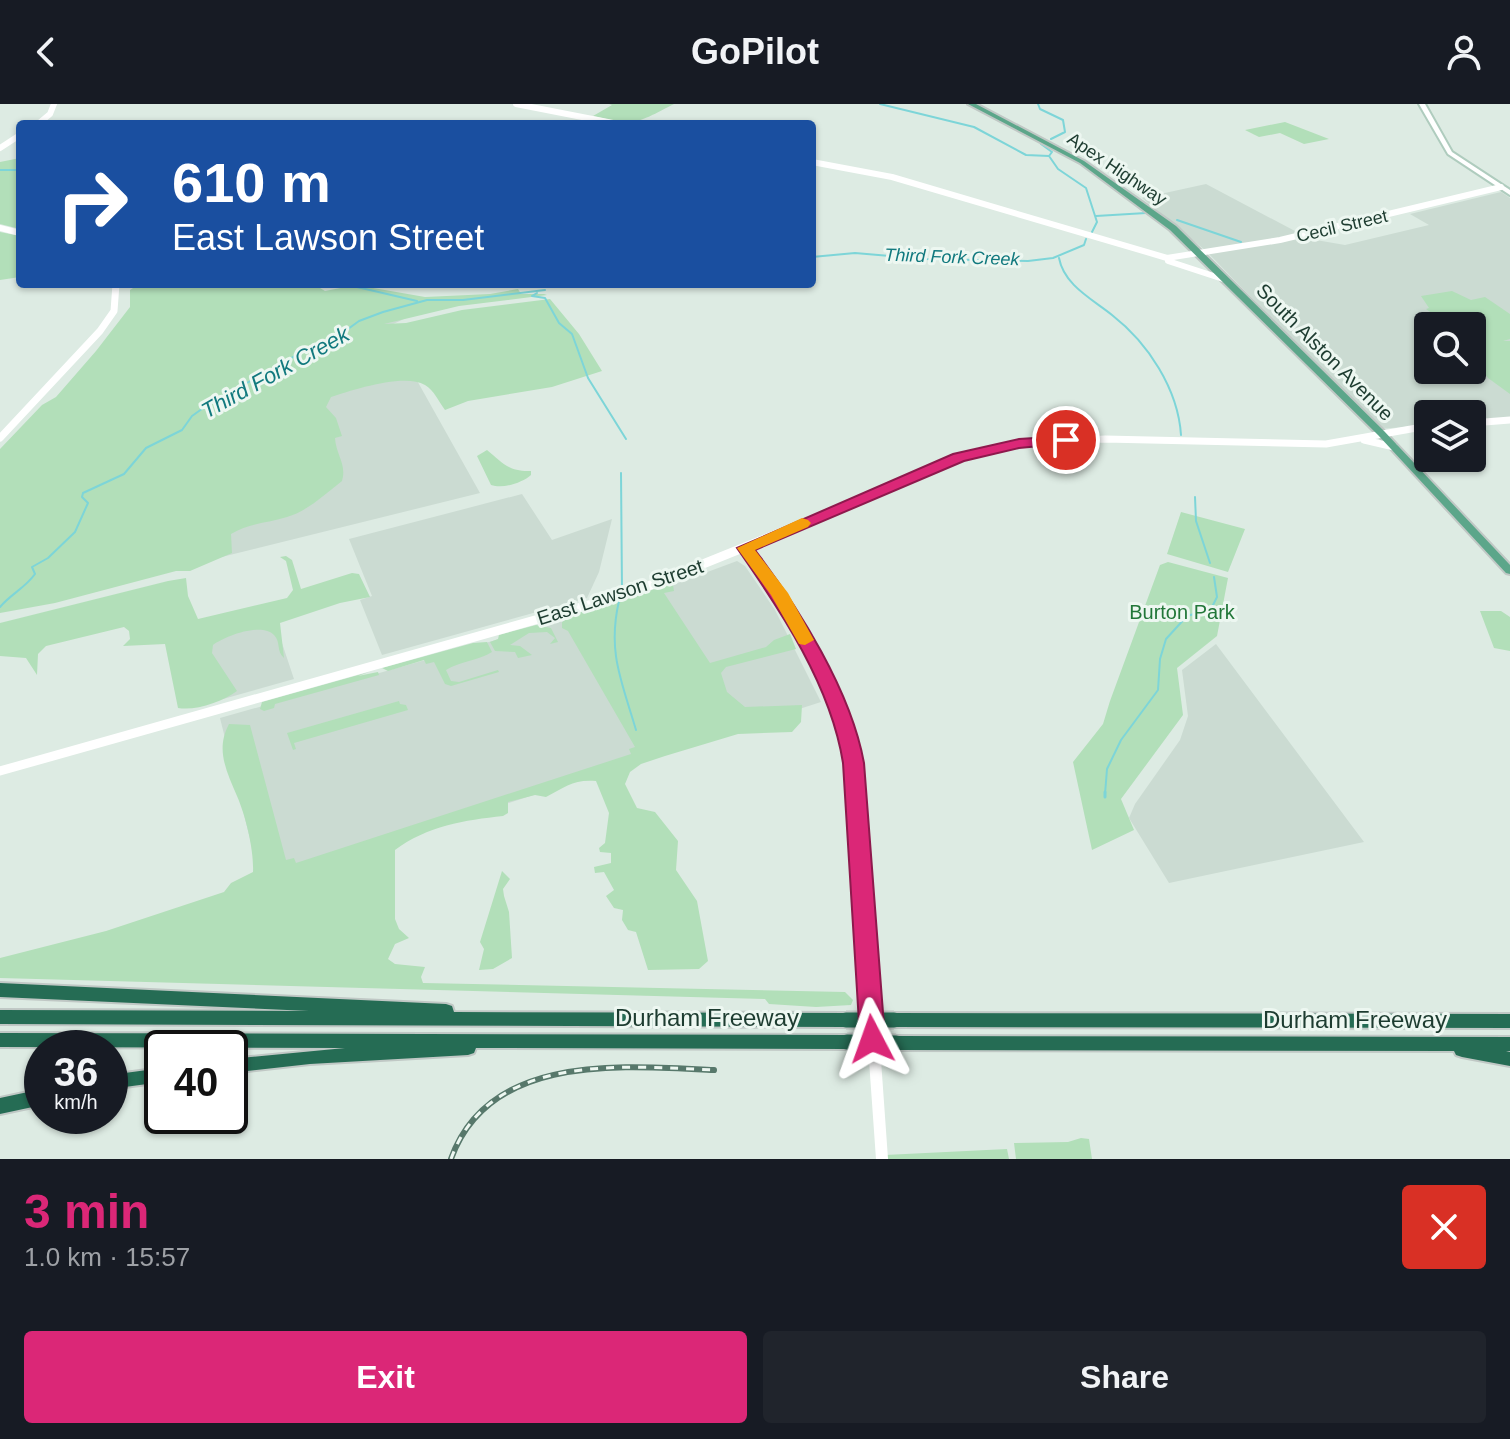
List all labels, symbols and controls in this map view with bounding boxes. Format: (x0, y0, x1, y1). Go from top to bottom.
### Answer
icon: back (24, 30, 68, 74)
icon: person (1442, 30, 1486, 74)
text: GoPilot (691, 31, 819, 72)
street label: Apex Highway (1064, 129, 1170, 209)
text: 610 m (172, 151, 331, 214)
icon: right (40, 152, 144, 256)
street label: Cecil Street (1294, 206, 1390, 246)
text: East Lawson Street (172, 217, 484, 258)
water label: Third Fork Creek (884, 245, 1021, 269)
street label: South Alston Avenue (1252, 279, 1398, 425)
map controls (1414, 312, 1486, 472)
button: search (1414, 312, 1486, 384)
water label: Third Fork Creek (197, 321, 354, 423)
button: layers (1414, 400, 1486, 472)
pin (1032, 406, 1100, 474)
icon: arrive (1044, 418, 1088, 462)
street label: East Lawson Street (534, 555, 706, 629)
park label: Burton Park (1129, 601, 1236, 623)
position arrow (830, 997, 914, 1081)
street label: Durham Freeway (615, 1004, 799, 1031)
street label: Durham Freeway (1263, 1006, 1447, 1033)
speed limit sign: 40 (144, 1030, 248, 1134)
text: 36 (54, 1050, 98, 1094)
text: km/h (54, 1091, 98, 1113)
text: 3 min (24, 1185, 149, 1238)
button: close (1402, 1185, 1486, 1269)
text: 1.0 km · 15:57 (24, 1242, 190, 1272)
button: Exit (24, 1331, 747, 1423)
button: Share (763, 1331, 1486, 1423)

